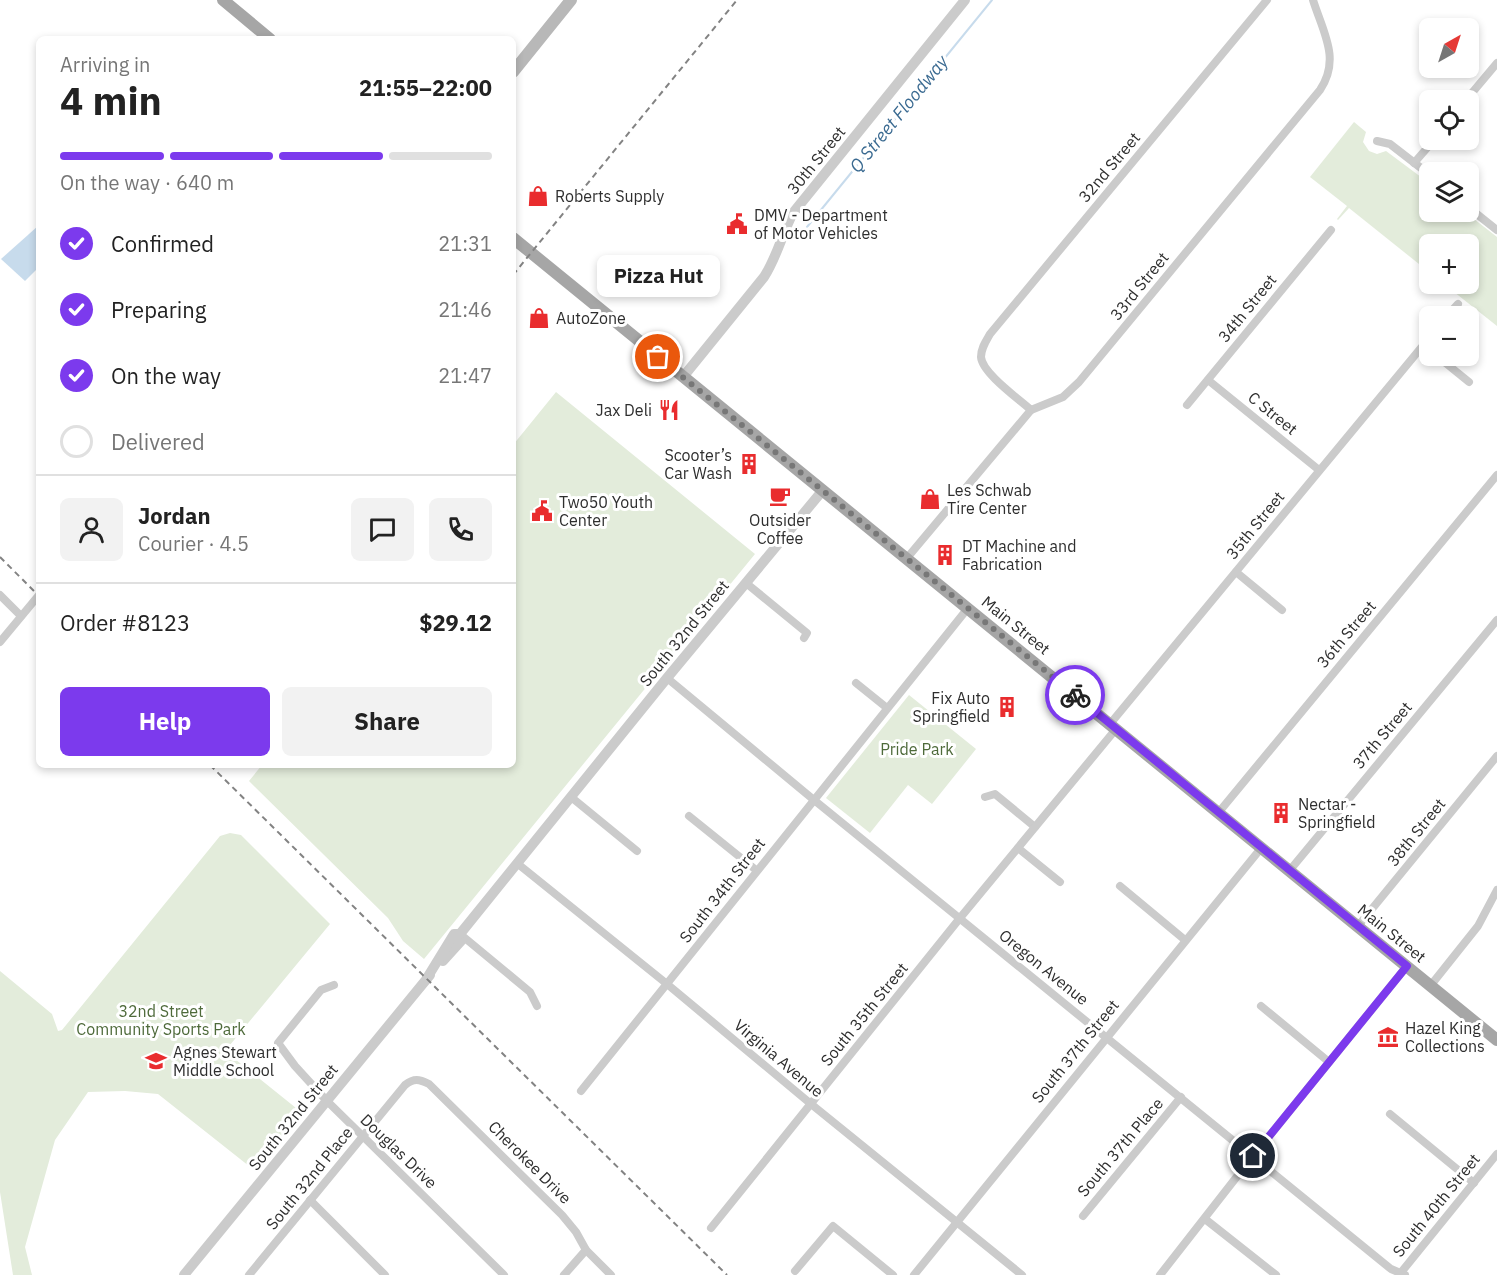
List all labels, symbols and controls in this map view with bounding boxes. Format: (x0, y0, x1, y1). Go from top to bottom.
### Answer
north arrow (1419, 18, 1479, 78)
map controls (1419, 18, 1479, 366)
water label: Q Street Floodway (844, 49, 954, 177)
text: Arriving in (60, 51, 150, 78)
text: 21:55–22:00 (359, 73, 492, 102)
text: 4 min (60, 75, 162, 126)
button: locate (1419, 90, 1479, 150)
street label: 30th Street (783, 122, 849, 198)
street label: 32nd Street (1074, 128, 1144, 206)
button: layers (1419, 162, 1479, 222)
text: On the way · 640 m (60, 169, 234, 196)
shop icon: Roberts Supply (526, 184, 550, 208)
place label: Roberts Supply (555, 186, 664, 206)
place label: DMV - Department of Motor Vehicles (754, 205, 888, 243)
public building icon: DMV - Department of Motor Vehicles (725, 212, 749, 236)
icon: check (60, 227, 93, 260)
text: Confirmed (111, 229, 214, 258)
text: 21:31 (438, 230, 492, 257)
button: + (1419, 234, 1479, 294)
street label: 33rd Street (1105, 248, 1173, 324)
callout: Pizza Hut (596, 255, 720, 297)
text: Pizza Hut (614, 262, 703, 289)
street label: 34th Street (1214, 270, 1280, 346)
icon: check (60, 293, 93, 326)
text: Preparing (111, 295, 206, 324)
text: 21:46 (438, 296, 492, 323)
shop icon: AutoZone (527, 306, 551, 330)
button: − (1419, 306, 1479, 366)
place label: AutoZone (556, 308, 626, 328)
pin (632, 331, 683, 382)
icon: bag (641, 340, 674, 373)
icon: check (60, 359, 93, 392)
text: On the way (111, 361, 221, 390)
text: 21:47 (438, 362, 492, 389)
street label: C Street (1244, 387, 1302, 439)
restaurant icon: Jax Deli (657, 398, 681, 422)
place label: Jax Deli (596, 400, 652, 420)
text: Delivered (111, 427, 205, 456)
place label: Scooter’s Car Wash (664, 445, 732, 483)
building icon: Scooter’s Car Wash (737, 452, 761, 476)
place label: Les Schwab Tire Center (947, 480, 1032, 518)
cafe icon: Outsider Coffee (768, 484, 792, 508)
shop icon: Les Schwab Tire Center (918, 487, 942, 511)
street label: 35th Street (1222, 487, 1288, 563)
place label: Two50 Youth Center (559, 492, 653, 530)
button: person (60, 498, 123, 561)
button: chat (351, 498, 414, 561)
button: phone (429, 498, 492, 561)
public building icon: Two50 Youth Center (530, 499, 554, 523)
text: Jordan (138, 501, 211, 530)
place label: Outsider Coffee (749, 510, 811, 548)
text: Courier · 4.5 (138, 530, 249, 557)
place label: DT Machine and Fabrication (962, 536, 1076, 574)
building icon: DT Machine and Fabrication (933, 543, 957, 567)
street label: South 32nd Street (635, 576, 733, 690)
street label: Main Street (978, 591, 1054, 659)
street label: 36th Street (1312, 596, 1380, 672)
text: Order #8123 (60, 608, 190, 637)
text: $29.12 (419, 608, 492, 637)
courier (1045, 665, 1105, 725)
icon: bike (1059, 679, 1092, 712)
button: Help (60, 687, 270, 756)
button: Share (282, 687, 492, 756)
place label: Fix Auto Springfield (913, 688, 990, 726)
building icon: Fix Auto Springfield (995, 695, 1019, 719)
street label: 37th Street (1348, 697, 1416, 773)
park label: Pride Park (880, 739, 954, 759)
place label: Nectar - Springfield (1298, 794, 1375, 832)
street label: 38th Street (1383, 794, 1449, 870)
building icon: Nectar - Springfield (1269, 801, 1293, 825)
street label: South 34th Street (675, 834, 769, 946)
street label: Main Street (1354, 899, 1430, 967)
street label: Oregon Avenue (995, 925, 1093, 1009)
street label: South 35th Street (816, 958, 912, 1070)
street label: South 37th Street (1027, 995, 1123, 1107)
park label: 32nd Street Community Sports Park (76, 1001, 246, 1039)
street label: Virginia Avenue (730, 1015, 828, 1101)
place label: Hazel King Collections (1405, 1018, 1485, 1056)
museum icon: Hazel King Collections (1376, 1025, 1400, 1049)
place label: Agnes Stewart Middle School (173, 1042, 277, 1080)
school or university icon: Agnes Stewart Middle School (144, 1049, 168, 1073)
street label: South 32nd Street (244, 1060, 342, 1174)
street label: South 37th Place (1073, 1093, 1167, 1200)
street label: Douglas Drive (357, 1109, 442, 1193)
street label: Cherokee Drive (484, 1116, 576, 1208)
street label: South 32nd Place (261, 1122, 357, 1233)
pin (1227, 1130, 1278, 1181)
icon: home (1236, 1139, 1269, 1172)
street label: South 40th Street (1388, 1149, 1484, 1261)

